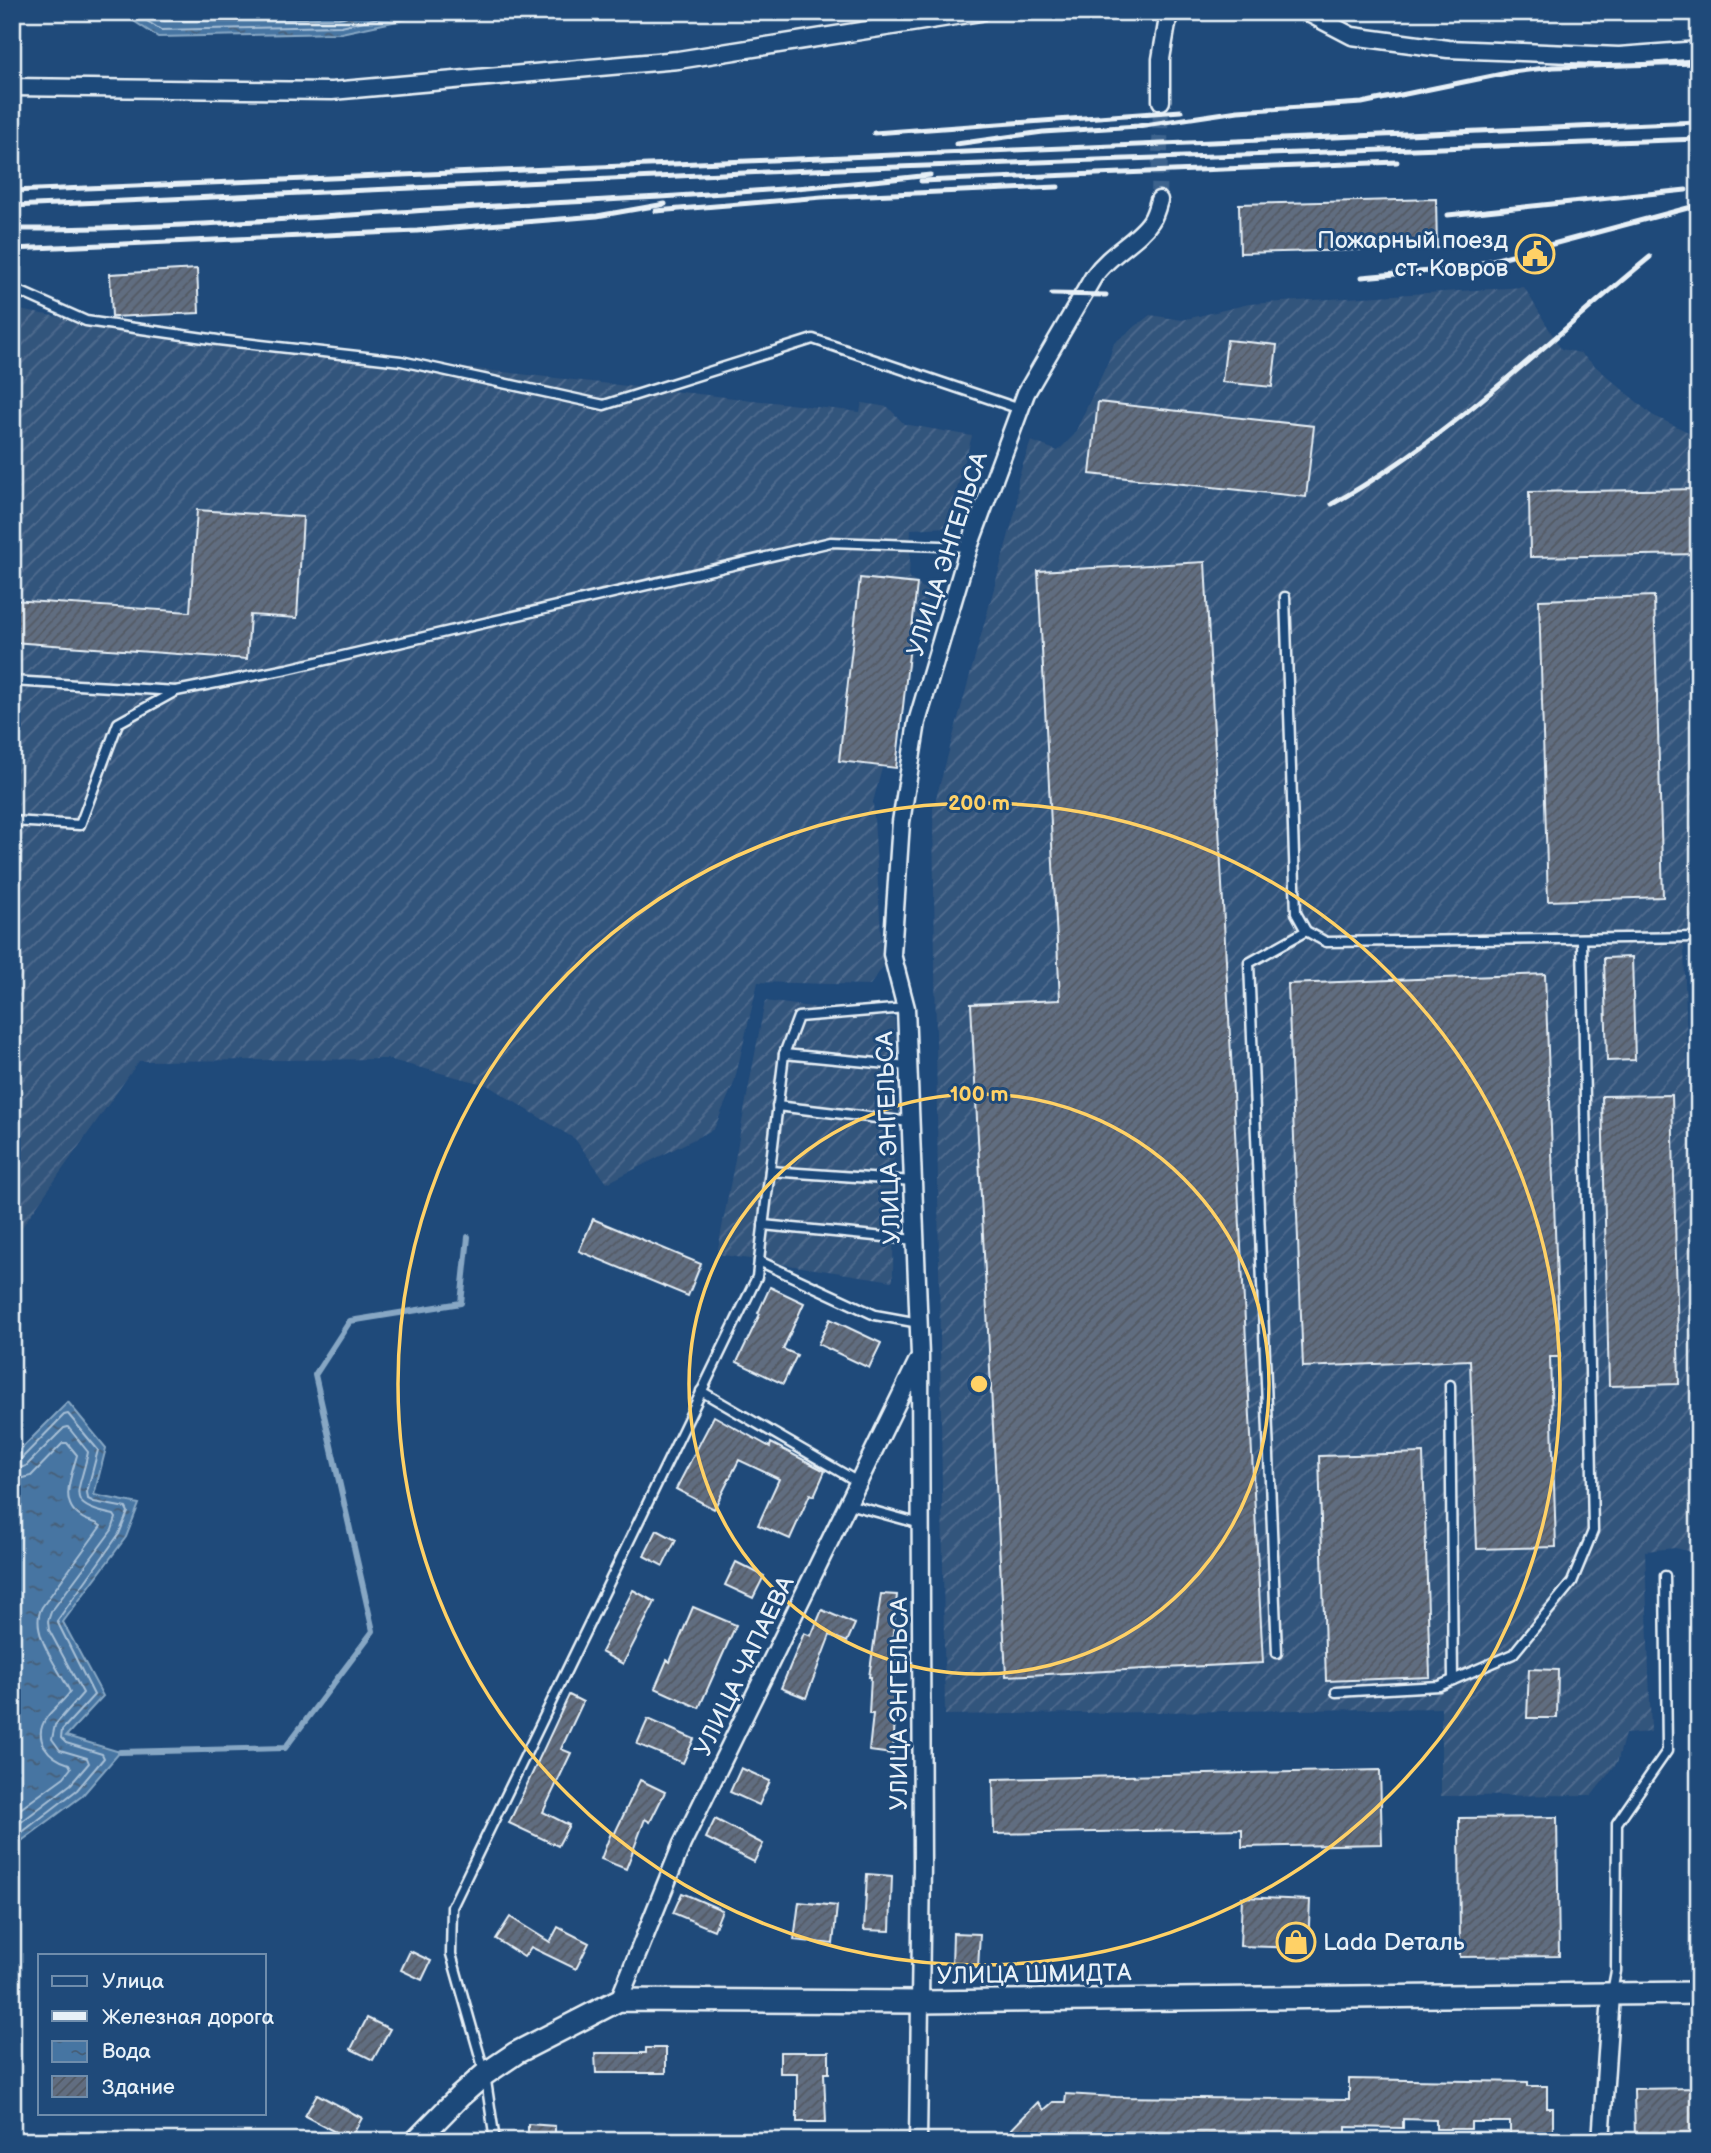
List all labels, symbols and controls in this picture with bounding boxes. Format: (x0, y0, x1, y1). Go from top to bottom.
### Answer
place label: Пожарный поезд ст. Ковров (1317, 226, 1508, 283)
public building icon: Пожарный поезд ст. Ковров (1514, 233, 1556, 275)
street label: УЛИЦА ЭНГЕЛЬСА (901, 448, 994, 660)
text: 200 m (948, 791, 1010, 816)
street label: УЛИЦА ЭНГЕЛЬСА (870, 1031, 907, 1245)
text: 100 m (950, 1082, 1008, 1107)
centre of rings (967, 1372, 991, 1396)
street label: УЛИЦА ЧАПАЕВА (688, 1571, 801, 1761)
street label: УЛИЦА ЭНГЕЛЬСА (885, 1597, 914, 1810)
shop icon: Lada Dеталь (1275, 1921, 1317, 1963)
place label: Lada Dеталь (1323, 1928, 1465, 1957)
legend (38, 1954, 266, 2114)
street label: УЛИЦА ШМИДТА (936, 1958, 1132, 1991)
text: Улица (102, 1969, 165, 1994)
text: Железная дорога (102, 2005, 275, 2030)
text: Вода (102, 2039, 151, 2064)
text: Здание (102, 2075, 175, 2100)

